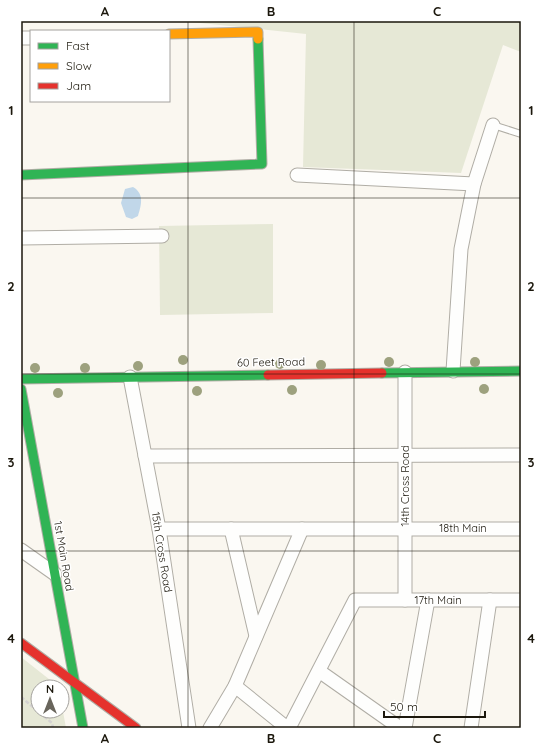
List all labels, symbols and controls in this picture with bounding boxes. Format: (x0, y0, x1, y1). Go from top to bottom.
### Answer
text: A (101, 3, 110, 19)
text: B (267, 3, 275, 19)
text: C (433, 3, 441, 19)
legend (30, 30, 170, 102)
text: Fast (66, 38, 90, 53)
text: Slow (66, 58, 92, 73)
text: Jam (66, 78, 91, 93)
text: 1 (8, 102, 14, 118)
text: 1 (528, 102, 534, 118)
text: 2 (7, 278, 15, 294)
text: 2 (527, 278, 535, 294)
street label: 60 Feet Road (237, 354, 305, 370)
street label: 14th Cross Road (398, 445, 412, 527)
text: 3 (8, 454, 15, 470)
text: 3 (528, 454, 535, 470)
street label: 15th Cross Road (149, 511, 175, 593)
street label: 1st Main Road (51, 520, 77, 592)
street label: 18th Main (439, 521, 487, 535)
street label: 17th Main (414, 593, 462, 607)
text: 4 (7, 630, 15, 646)
text: 4 (527, 630, 535, 646)
north arrow (30, 679, 70, 719)
text: N (46, 682, 54, 696)
scale bar (384, 693, 485, 719)
text: 50 m (390, 699, 418, 714)
text: A (101, 730, 110, 746)
text: B (267, 730, 275, 746)
text: C (433, 730, 441, 746)

